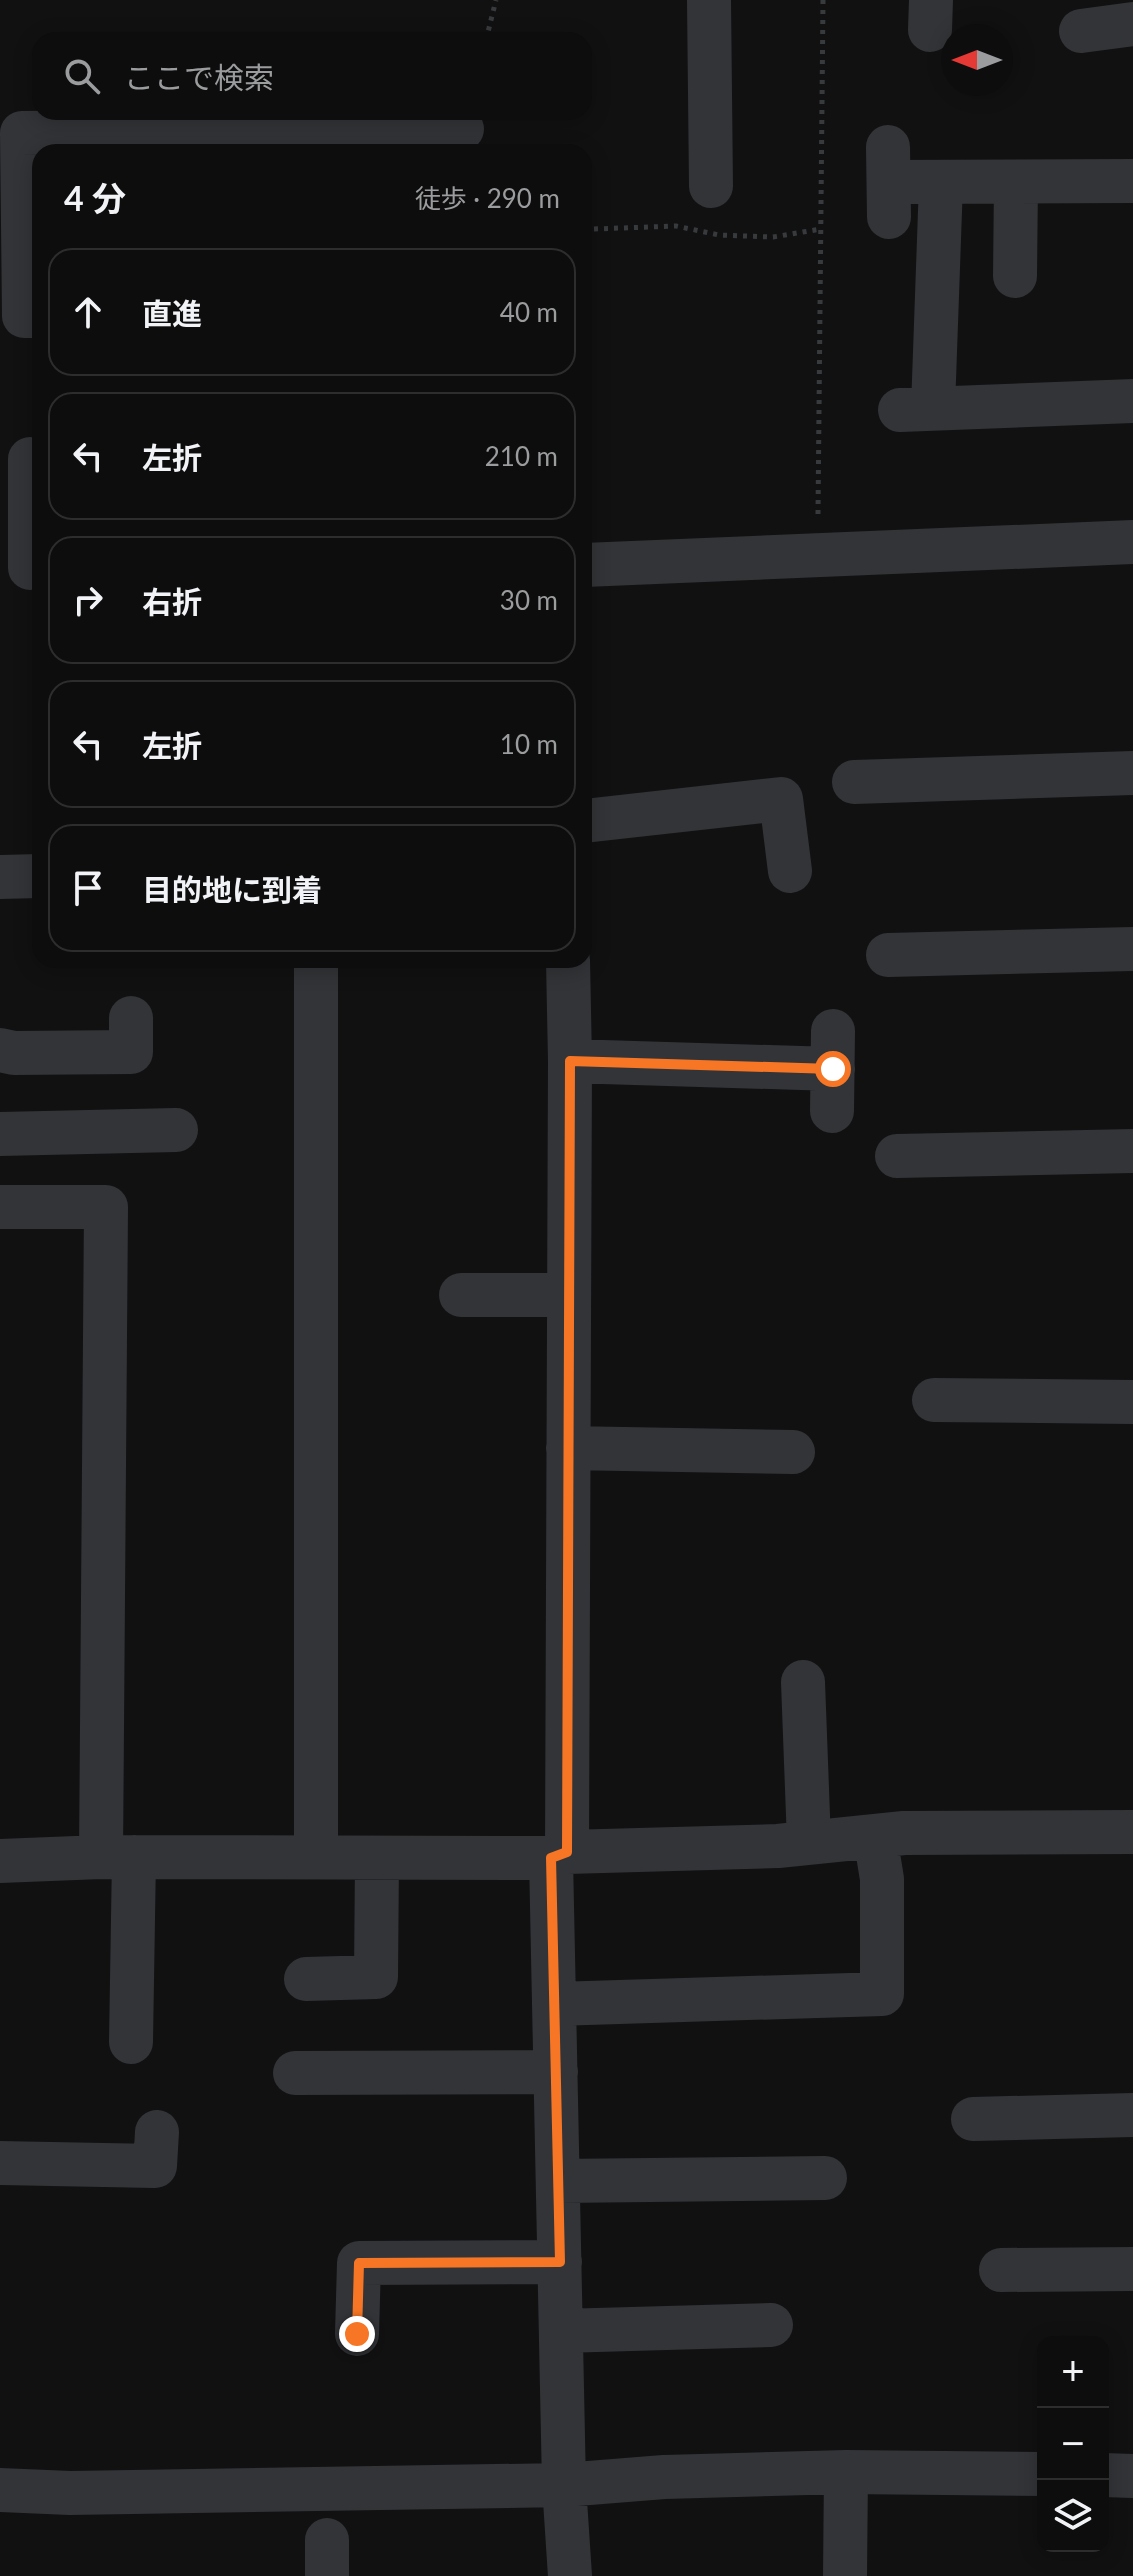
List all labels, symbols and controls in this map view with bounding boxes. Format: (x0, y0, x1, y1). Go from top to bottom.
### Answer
north arrow (941, 24, 1013, 96)
search box (32, 32, 592, 120)
icon: search (60, 54, 104, 98)
text: ここで検索 (124, 59, 274, 95)
text: 4 分 (64, 177, 126, 218)
text: 徒歩 · 290 m (415, 182, 560, 214)
icon: ahead (66, 290, 110, 334)
text: 直進 (142, 295, 202, 331)
text: 40 m (500, 296, 558, 328)
icon: left (66, 434, 110, 478)
text: 左折 (142, 439, 202, 475)
text: 210 m (485, 440, 558, 472)
icon: right (66, 578, 110, 622)
text: 右折 (142, 583, 202, 619)
text: 30 m (500, 584, 558, 616)
icon: left (66, 722, 110, 766)
text: 左折 (142, 727, 202, 763)
text: 10 m (500, 728, 558, 760)
icon: arrive (66, 866, 110, 910)
text: 目的地に到着 (142, 871, 322, 907)
route start (815, 1051, 851, 1087)
route end (339, 2316, 375, 2352)
map controls (1037, 2336, 1109, 2552)
button: + (1037, 2336, 1109, 2408)
button: − (1037, 2408, 1109, 2480)
button: layers (1037, 2480, 1109, 2552)

